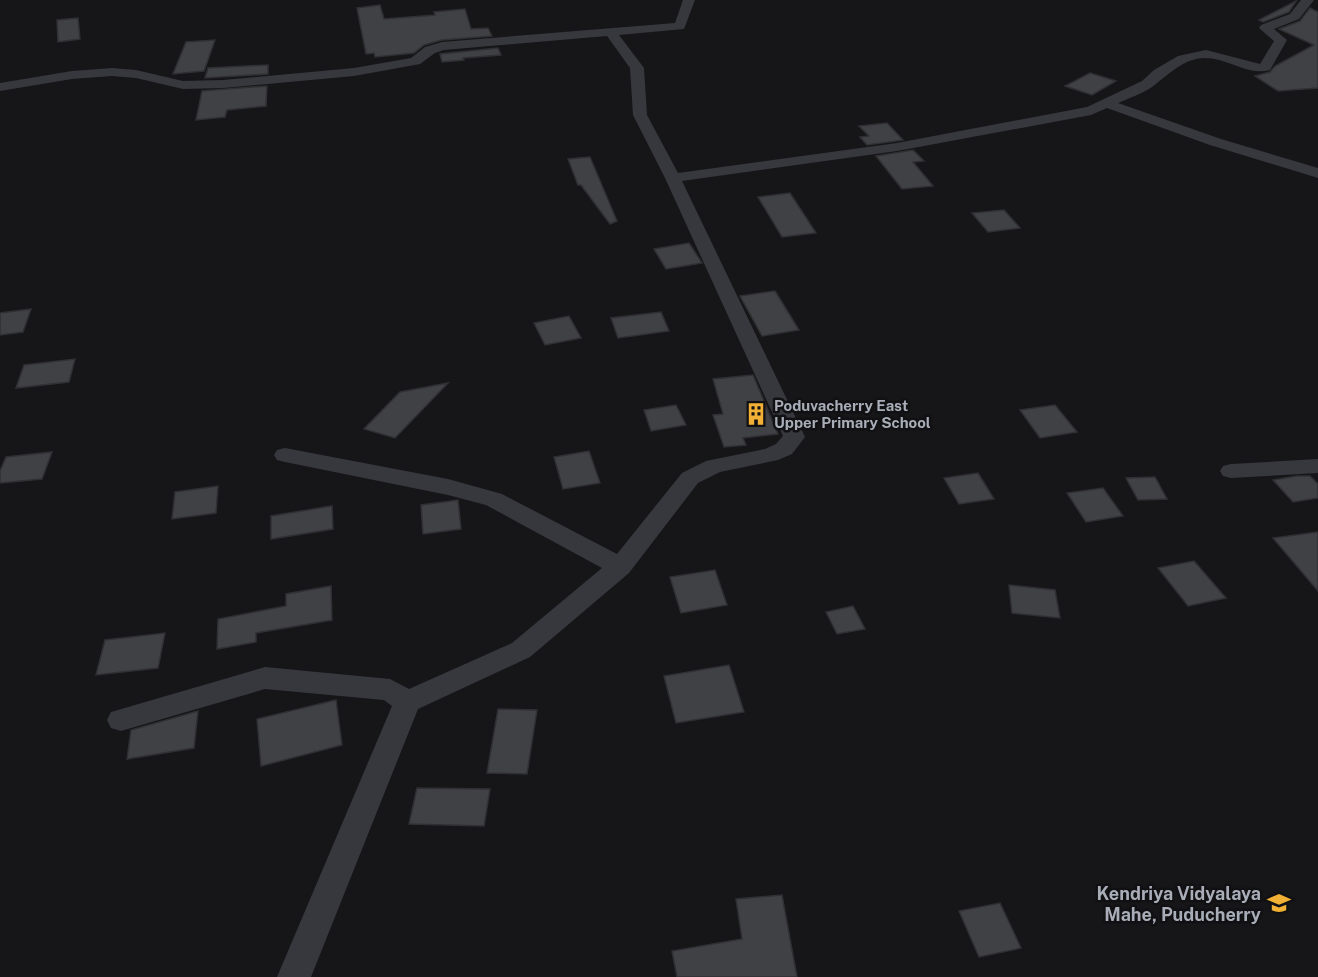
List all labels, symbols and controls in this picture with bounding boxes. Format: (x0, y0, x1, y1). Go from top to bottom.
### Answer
place label: Poduvacherry East Upper Primary School (774, 397, 931, 431)
building icon: Poduvacherry East Upper Primary School (743, 401, 769, 427)
place label: Kendriya Vidyalaya Mahe, Puducherry (1097, 883, 1261, 925)
school or university icon: Kendriya Vidyalaya Mahe, Puducherry (1266, 890, 1292, 916)

